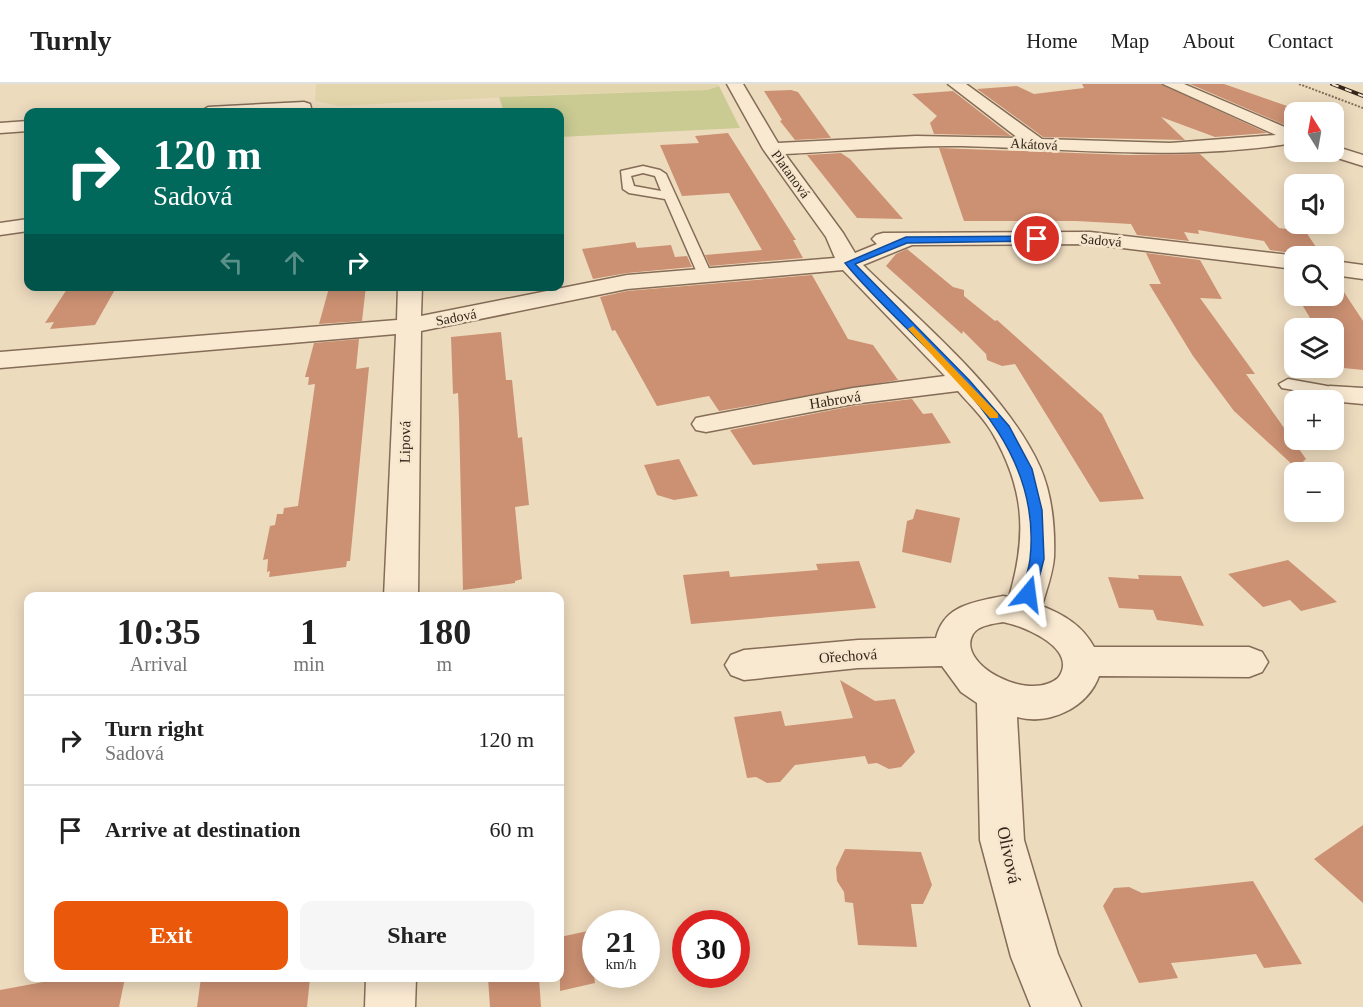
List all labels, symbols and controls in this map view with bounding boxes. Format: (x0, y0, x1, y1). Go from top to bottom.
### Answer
text: Turnly (30, 25, 111, 56)
text: Home (1026, 29, 1078, 53)
text: Map (1111, 29, 1149, 53)
text: About (1182, 29, 1235, 53)
text: Contact (1268, 29, 1333, 53)
north arrow (1284, 102, 1344, 162)
map controls (1284, 102, 1344, 522)
icon: right (54, 132, 132, 210)
text: 120 m (153, 132, 262, 178)
street label: Akátová (1010, 136, 1059, 153)
street label: Platanová (768, 148, 813, 202)
button: sound (1284, 174, 1344, 234)
text: Sadová (153, 181, 232, 211)
pin (1011, 213, 1062, 264)
icon: arrive (1020, 222, 1053, 255)
street label: Sadová (1080, 231, 1123, 250)
icon: left (215, 246, 248, 279)
icon: ahead (278, 246, 311, 279)
icon: right (341, 246, 374, 279)
button: search (1284, 246, 1344, 306)
street label: Sadová (434, 306, 479, 329)
button: layers (1284, 318, 1344, 378)
street label: Habrová (808, 388, 862, 412)
button: + (1284, 390, 1344, 450)
street label: Lipová (397, 420, 413, 463)
button: − (1284, 462, 1344, 522)
position arrow (996, 562, 1060, 626)
text: 10:35 (117, 612, 201, 652)
text: 1 (300, 612, 318, 652)
text: 180 (417, 612, 471, 652)
street label: Ořechová (818, 646, 878, 666)
text: Arrival (130, 653, 188, 675)
text: min (293, 653, 325, 675)
text: m (437, 653, 452, 675)
text: Turn right (105, 716, 204, 741)
icon: right (54, 724, 87, 757)
text: 120 m (478, 727, 534, 752)
text: Sadová (105, 742, 164, 764)
icon: arrive (54, 814, 87, 847)
text: Arrive at destination (105, 817, 301, 842)
text: 60 m (489, 817, 534, 842)
street label: Olivová (993, 825, 1025, 885)
button: Exit (54, 901, 288, 970)
button: Share (300, 901, 534, 970)
speed limit sign: 30 (672, 910, 750, 988)
text: 21 (606, 925, 636, 958)
text: km/h (606, 956, 636, 972)

